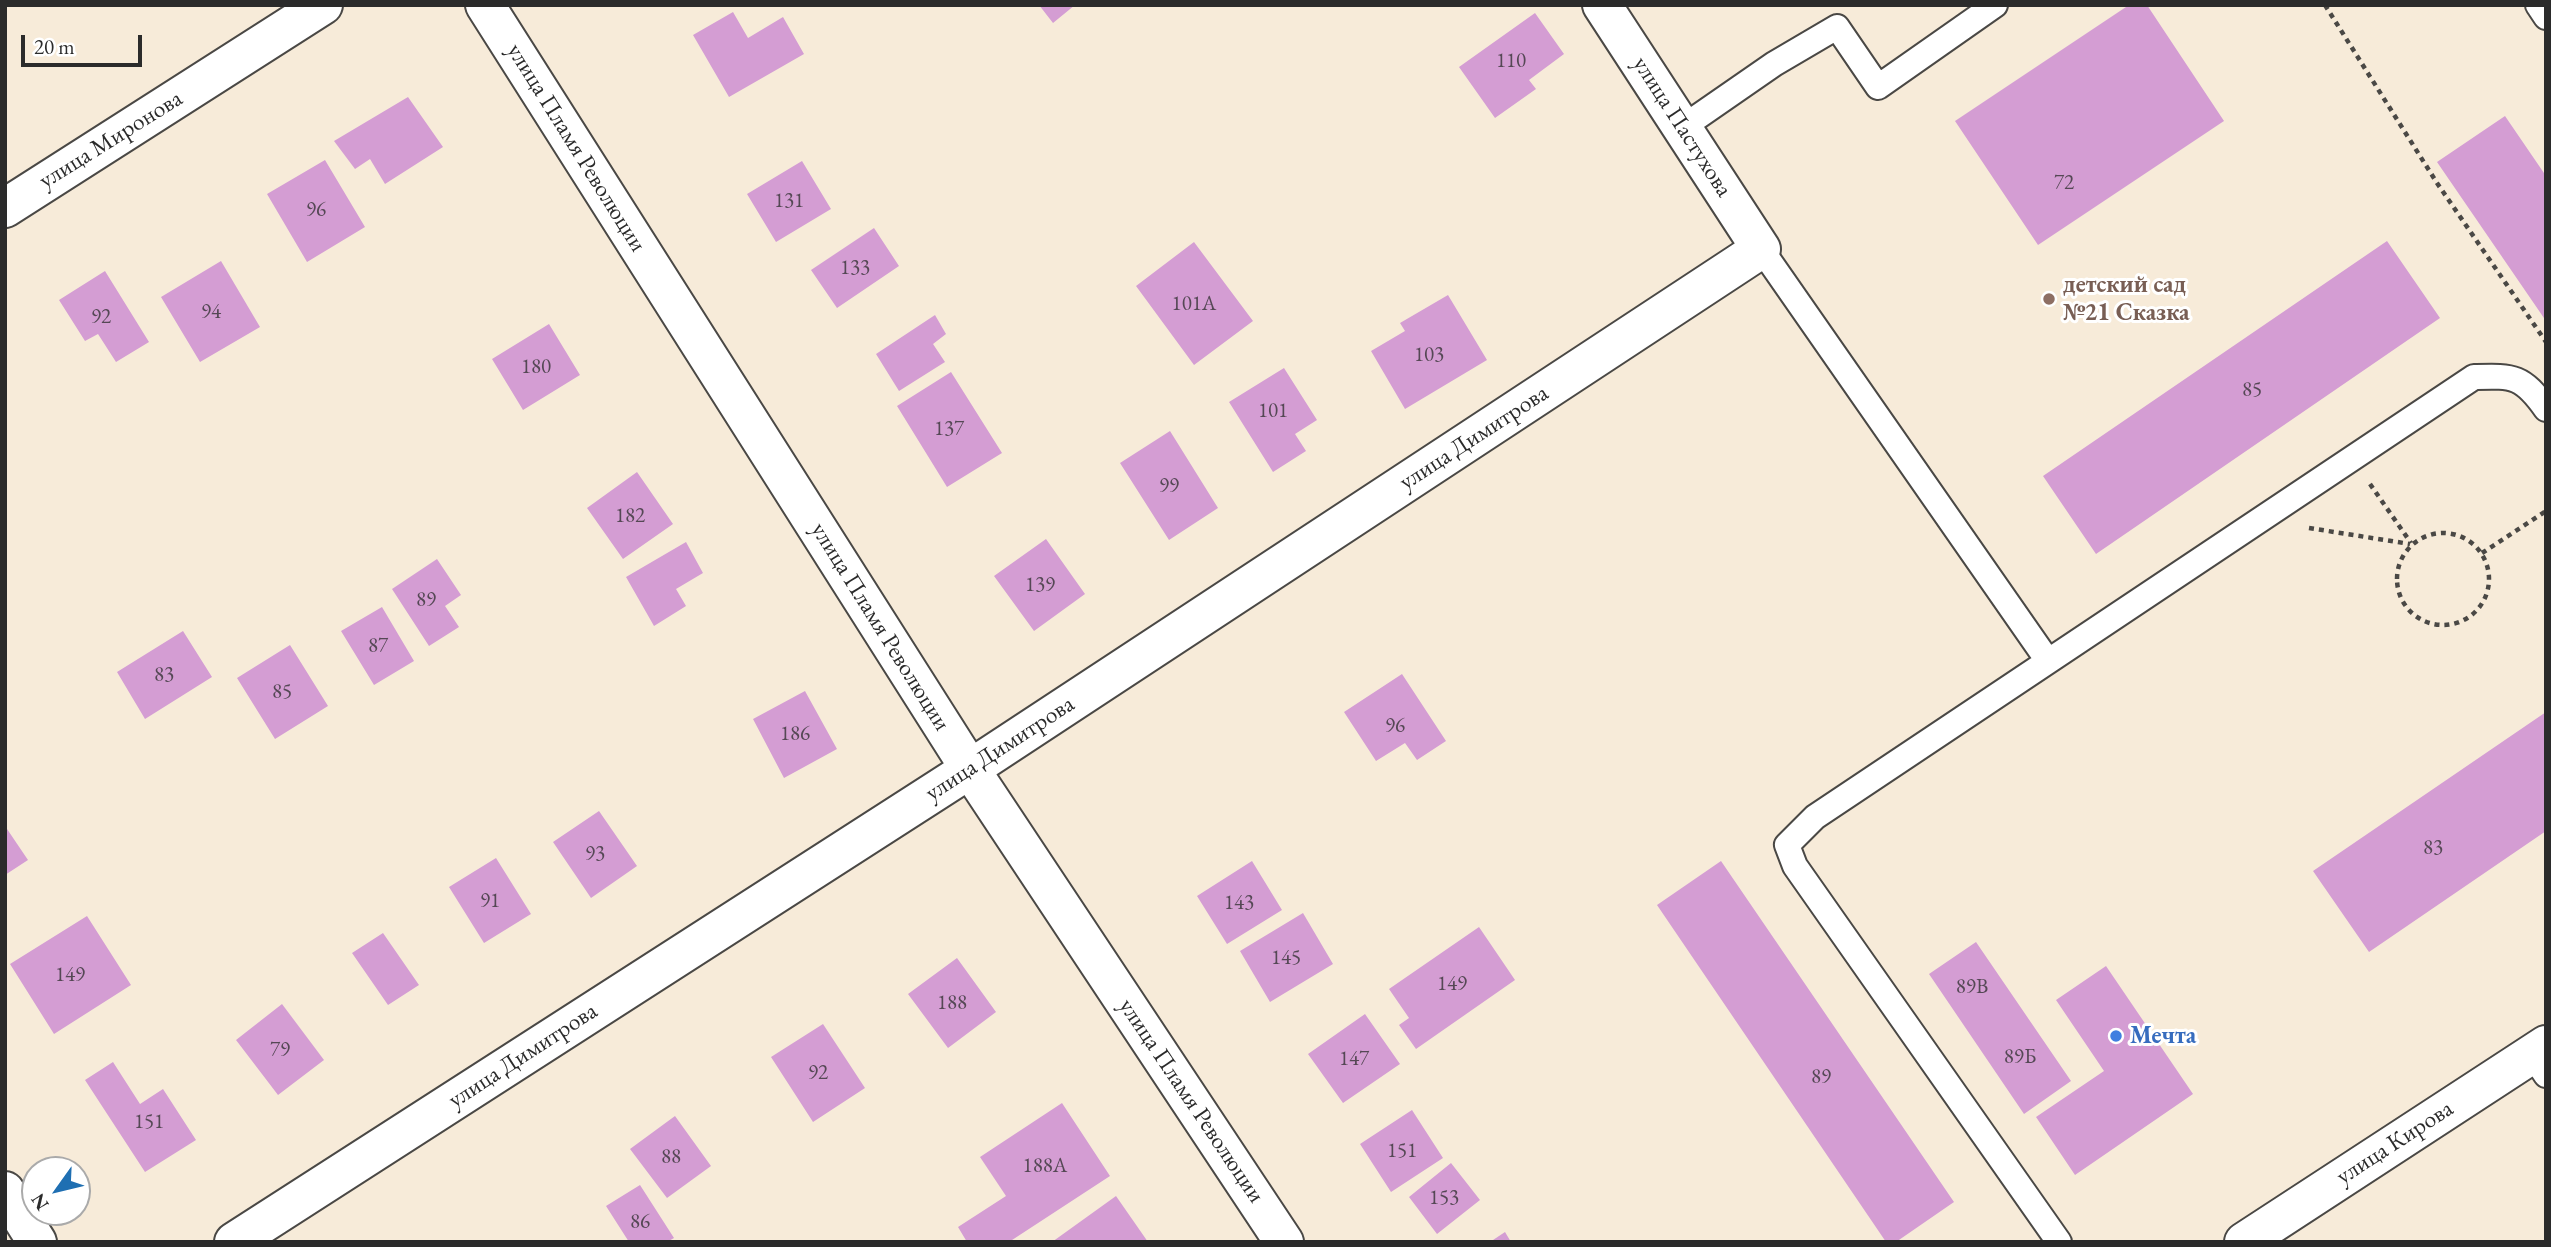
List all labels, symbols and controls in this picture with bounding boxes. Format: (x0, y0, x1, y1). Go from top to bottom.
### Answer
scale bar (24, 21, 145, 65)
text: 20 m (34, 33, 75, 60)
street label: улица Пламя Революции (500, 38, 652, 258)
house number: 110 (1496, 48, 1526, 74)
street label: улица Пастухова (1626, 51, 1738, 203)
street label: улица Миронова (34, 84, 188, 196)
house number: 72 (2054, 170, 2074, 196)
house number: 131 (774, 188, 804, 214)
house number: 96 (306, 197, 326, 223)
house number: 133 (840, 255, 870, 281)
place label: детский сад №21 Сказка (2063, 271, 2190, 327)
house number: 101А (1172, 291, 1216, 317)
marker: детский сад №21 Сказка (2041, 291, 2057, 307)
house number: 94 (201, 299, 221, 325)
house number: 92 (91, 304, 111, 330)
house number: 103 (1414, 342, 1444, 368)
house number: 180 (521, 354, 551, 380)
house number: 85 (2242, 377, 2262, 403)
street label: улица Димитрова (1394, 379, 1554, 497)
house number: 101 (1258, 398, 1288, 424)
house number: 137 (934, 416, 964, 442)
house number: 99 (1159, 473, 1179, 499)
house number: 182 (615, 503, 645, 529)
street label: улица Пламя Революции (804, 517, 956, 737)
house number: 139 (1025, 572, 1055, 598)
house number: 89 (416, 587, 436, 613)
house number: 87 (368, 633, 388, 659)
house number: 83 (154, 662, 174, 688)
house number: 85 (272, 679, 292, 705)
street label: улица Димитрова (920, 690, 1080, 808)
house number: 96 (1385, 713, 1405, 739)
house number: 186 (780, 721, 810, 747)
house number: 83 (2423, 835, 2443, 861)
house number: 93 (585, 841, 605, 867)
house number: 91 (480, 888, 500, 914)
house number: 143 (1224, 890, 1254, 916)
house number: 145 (1271, 945, 1301, 971)
house number: 149 (55, 962, 85, 988)
house number: 149 (1437, 971, 1467, 997)
house number: 89В (1956, 974, 1988, 1000)
house number: 188 (937, 990, 967, 1016)
street label: улица Пламя Революции (1112, 993, 1270, 1209)
street label: улица Димитрова (443, 997, 603, 1115)
place label: Мечта (2130, 1022, 2196, 1050)
marker: Мечта (2108, 1028, 2124, 1044)
house number: 79 (270, 1037, 290, 1063)
house number: 89Б (2004, 1044, 2036, 1070)
house number: 147 (1339, 1046, 1369, 1072)
house number: 92 (808, 1060, 828, 1086)
house number: 89 (1811, 1064, 1831, 1090)
street label: улица Кирова (2331, 1095, 2459, 1191)
house number: 151 (134, 1109, 164, 1135)
house number: 151 (1387, 1138, 1417, 1164)
house number: 88 (661, 1144, 681, 1170)
house number: 188А (1023, 1153, 1067, 1179)
north arrow (21, 1156, 91, 1226)
house number: 153 (1429, 1185, 1459, 1211)
text: N (25, 1189, 54, 1215)
house number: 86 (630, 1209, 650, 1235)

